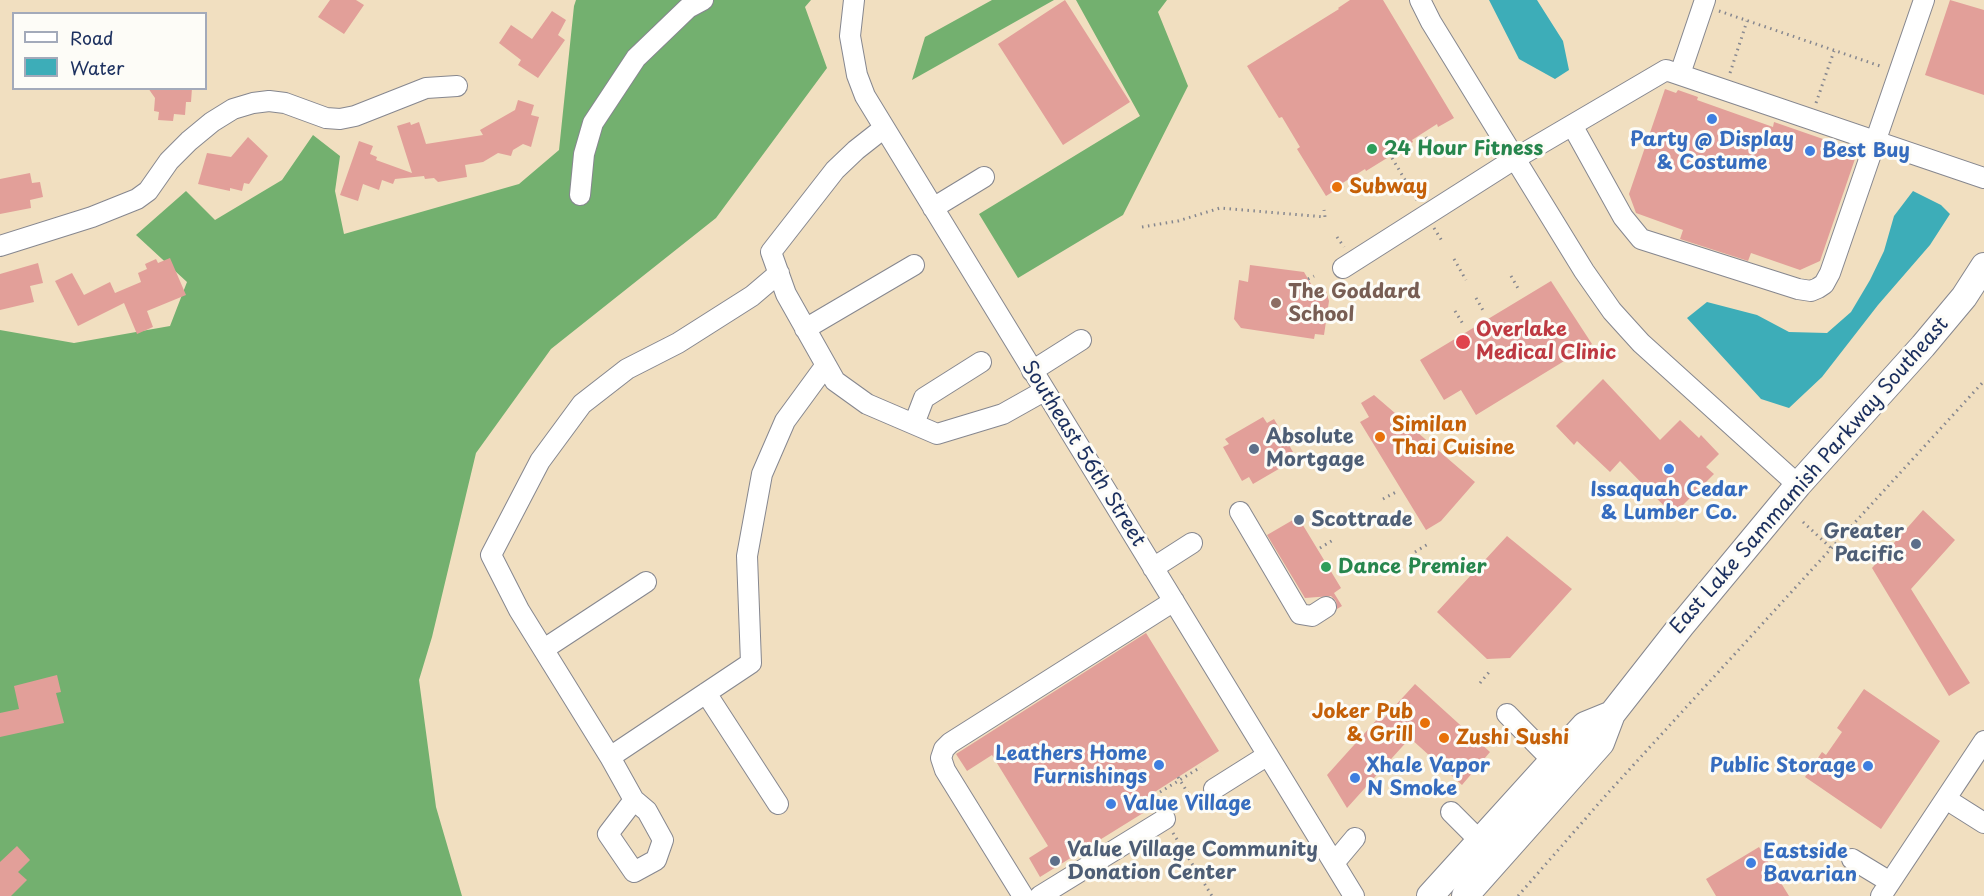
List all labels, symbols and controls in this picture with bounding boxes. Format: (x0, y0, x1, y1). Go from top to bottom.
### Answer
legend (12, 12, 207, 90)
text: Road (70, 24, 114, 51)
text: Water (70, 54, 124, 81)
marker: Party @ Display & Costume (1705, 112, 1719, 126)
place label: Party @ Display & Costume (1630, 128, 1794, 175)
place label: 24 Hour Fitness (1384, 137, 1543, 161)
place label: Best Buy (1822, 139, 1910, 163)
marker: 24 Hour Fitness (1365, 142, 1379, 156)
marker: Best Buy (1803, 144, 1817, 158)
place label: Subway (1349, 175, 1427, 199)
marker: Subway (1330, 180, 1344, 194)
place label: The Goddard School (1288, 280, 1421, 327)
marker: The Goddard School (1269, 296, 1283, 310)
street label: East Lake Sammamish Parkway Southeast (1666, 313, 1954, 639)
place label: Overlake Medical Clinic (1476, 318, 1616, 365)
marker: Overlake Medical Clinic (1454, 333, 1472, 351)
street label: Southeast 56th Street (1016, 357, 1150, 551)
place label: Similan Thai Cuisine (1392, 413, 1515, 460)
place label: Absolute Mortgage (1266, 425, 1365, 472)
marker: Similan Thai Cuisine (1373, 430, 1387, 444)
marker: Absolute Mortgage (1247, 442, 1261, 456)
marker: Issaquah Cedar & Lumber Co. (1662, 462, 1676, 476)
place label: Issaquah Cedar & Lumber Co. (1590, 478, 1748, 525)
place label: Scottrade (1311, 508, 1413, 532)
marker: Scottrade (1292, 513, 1306, 527)
place label: Greater Pacific (1823, 520, 1904, 567)
marker: Greater Pacific (1909, 537, 1923, 551)
place label: Dance Premier (1338, 555, 1487, 579)
marker: Dance Premier (1319, 560, 1333, 574)
place label: Joker Pub & Grill (1312, 700, 1413, 747)
marker: Joker Pub & Grill (1418, 716, 1432, 730)
place label: Zushi Sushi (1456, 726, 1569, 750)
marker: Zushi Sushi (1437, 731, 1451, 745)
place label: Leathers Home Furnishings (995, 742, 1147, 789)
place label: Xhale Vapor N Smoke (1367, 754, 1490, 801)
place label: Public Storage (1710, 754, 1856, 778)
marker: Leathers Home Furnishings (1152, 758, 1166, 772)
marker: Public Storage (1861, 759, 1875, 773)
marker: Xhale Vapor N Smoke (1348, 771, 1362, 785)
place label: Value Village (1123, 792, 1251, 816)
marker: Value Village (1104, 797, 1118, 811)
place label: Value Village Community Donation Center (1067, 838, 1318, 885)
place label: Eastside Bavarian (1763, 840, 1857, 887)
marker: Value Village Community Donation Center (1048, 854, 1062, 868)
marker: Eastside Bavarian (1744, 856, 1758, 870)

